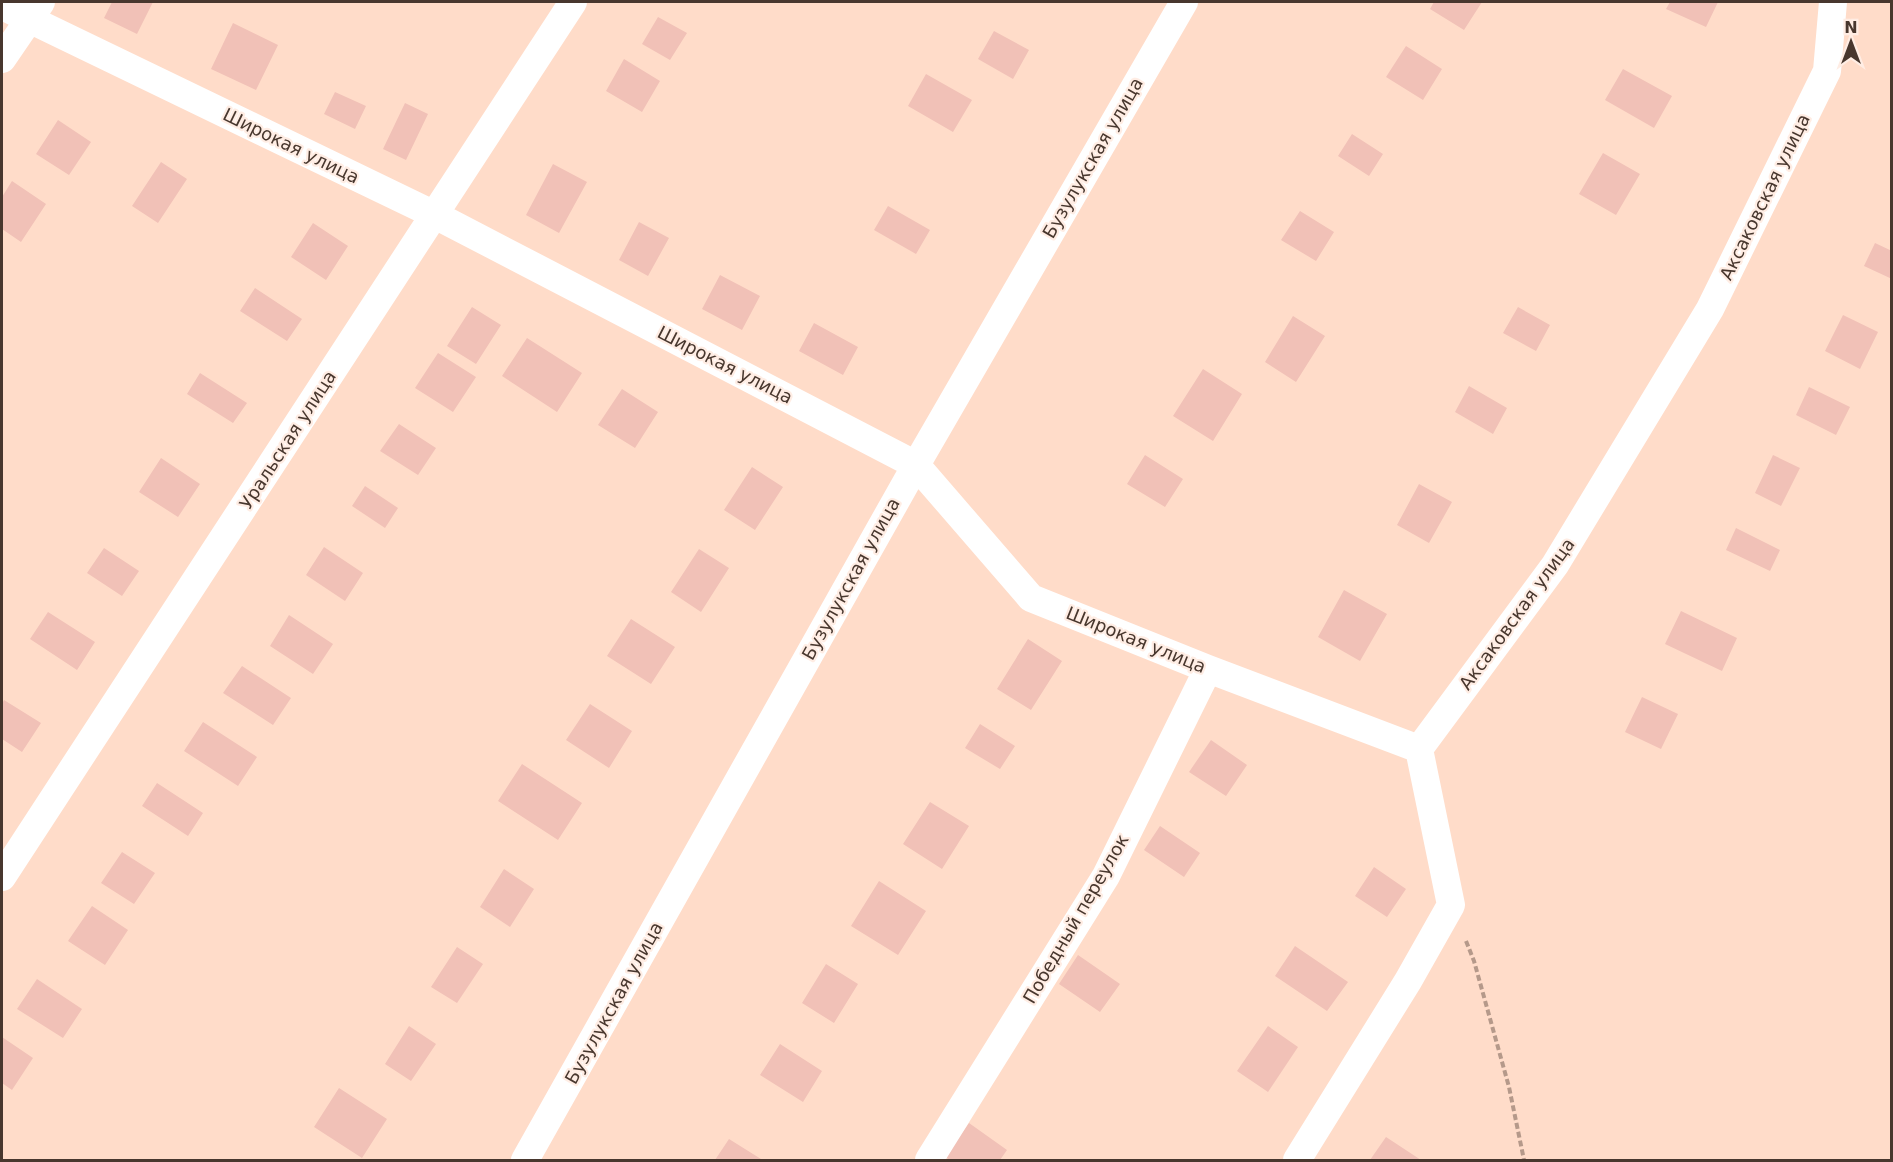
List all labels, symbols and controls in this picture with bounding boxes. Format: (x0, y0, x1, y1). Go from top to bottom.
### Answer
north arrow (1821, 12, 1881, 72)
text: N (1844, 18, 1858, 37)
street label: Бузулукская улица (1038, 74, 1147, 242)
street label: Широкая улица (220, 103, 363, 188)
street label: Аксаковская улица (1715, 110, 1814, 283)
street label: Широкая улица (654, 321, 796, 408)
street label: Уральская улица (235, 366, 340, 513)
street label: Бузулукская улица (797, 494, 904, 663)
street label: Аксаковская улица (1455, 534, 1579, 694)
street label: Широкая улица (1063, 602, 1209, 677)
street label: Победный переулок (1018, 830, 1133, 1007)
street label: Бузулукская улица (560, 918, 667, 1087)

